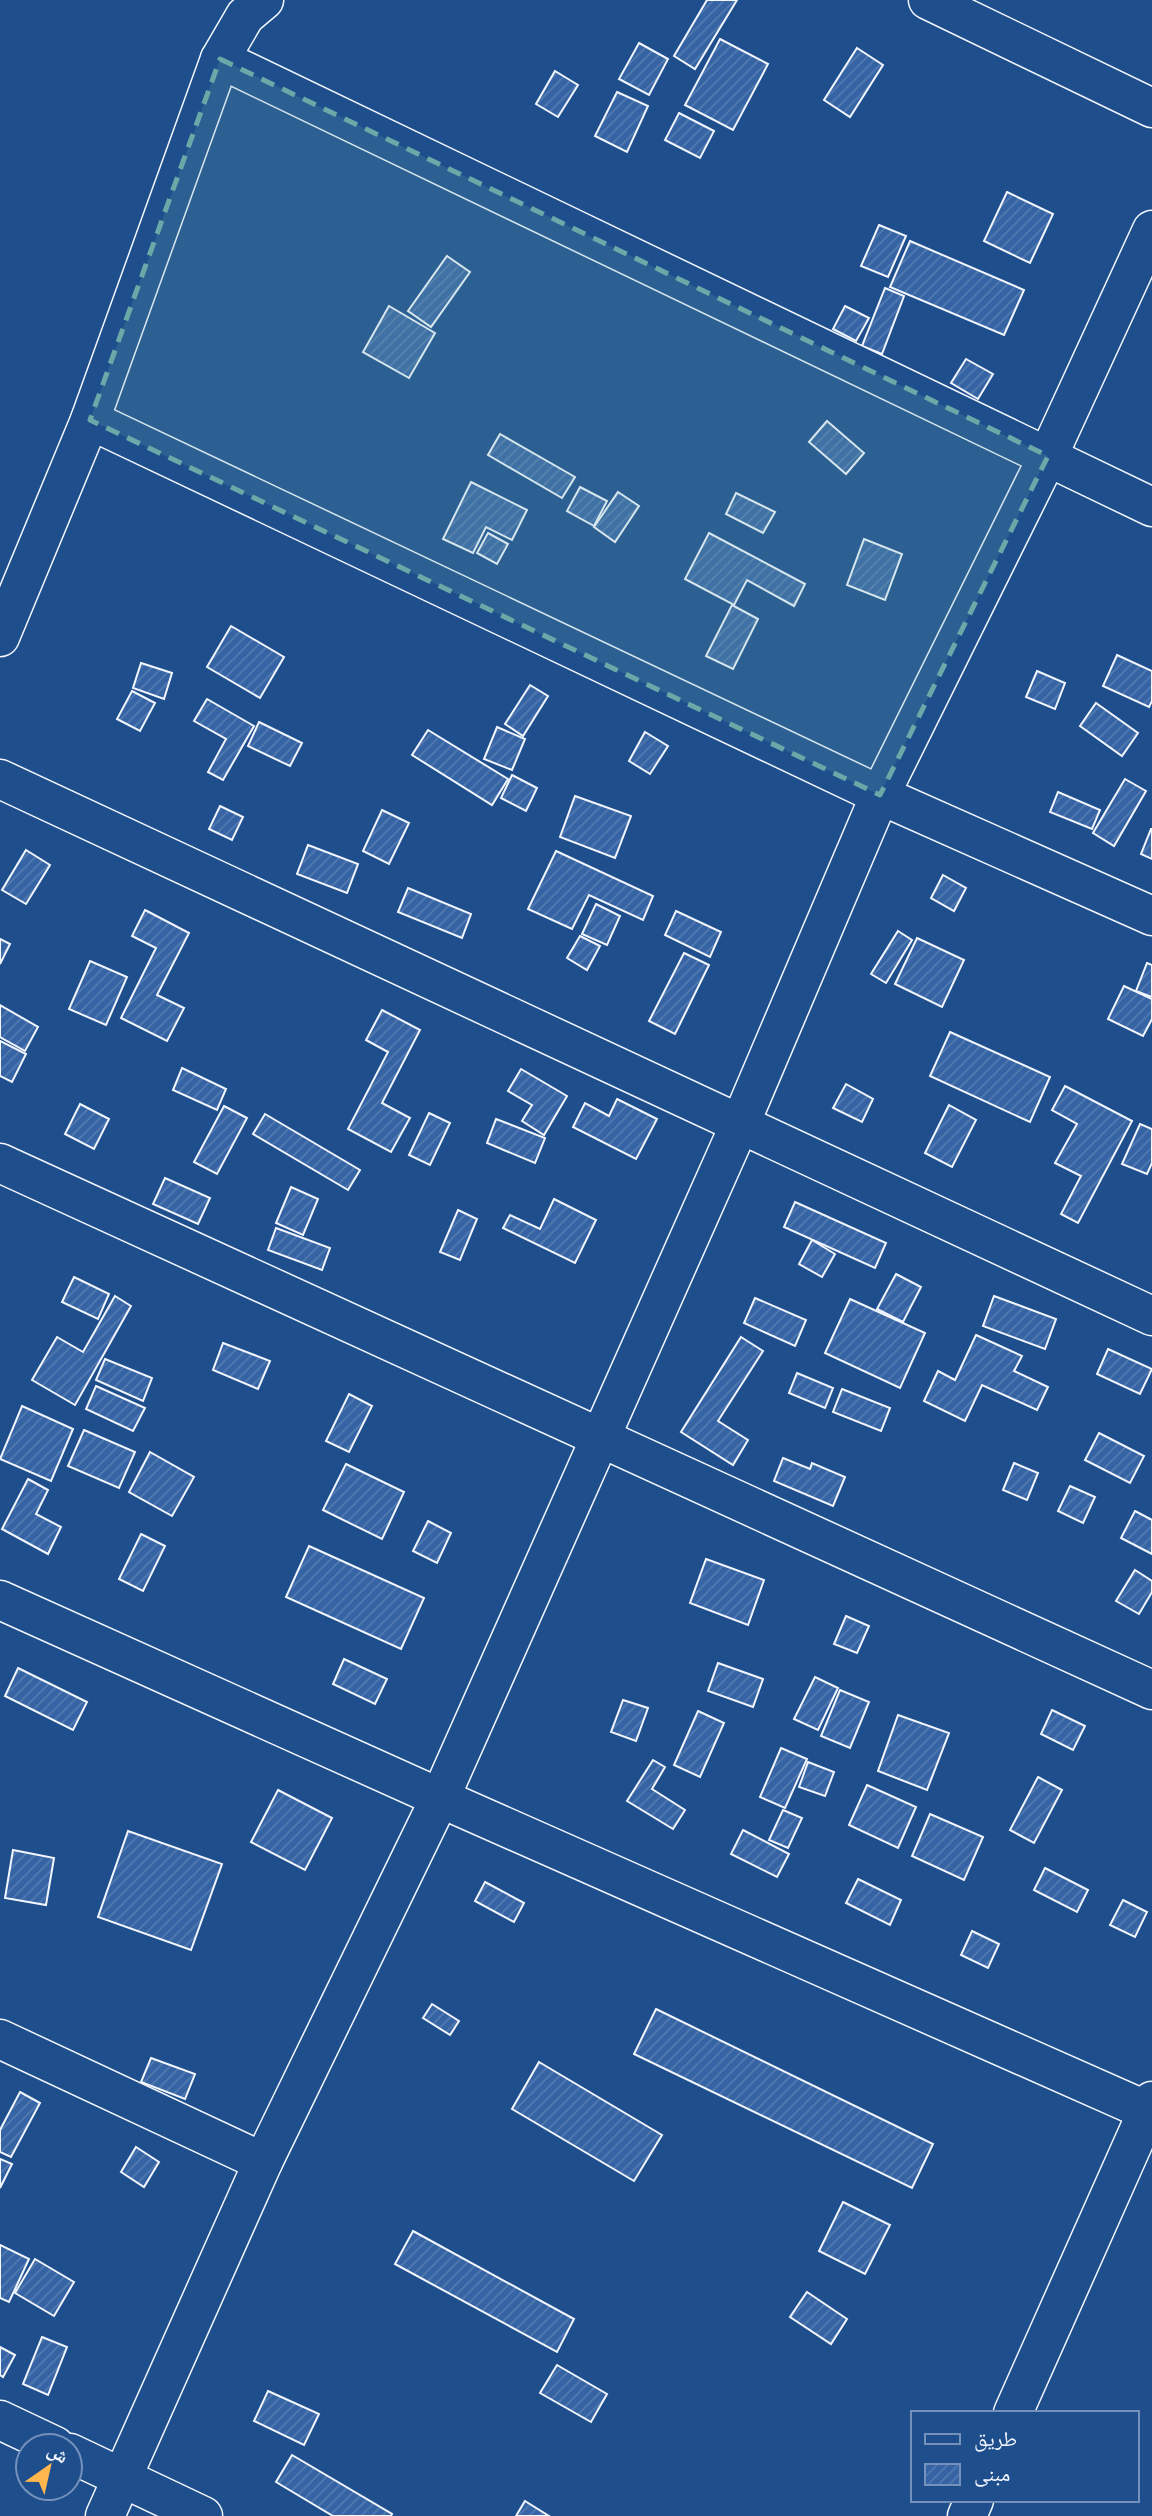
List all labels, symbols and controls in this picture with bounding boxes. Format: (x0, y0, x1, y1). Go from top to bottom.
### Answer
legend (911, 2411, 1138, 2502)
text: طريق (974, 2426, 1017, 2452)
north arrow (14, 2432, 84, 2502)
text: ش (43, 2438, 73, 2468)
text: مبنى (974, 2461, 1010, 2487)

